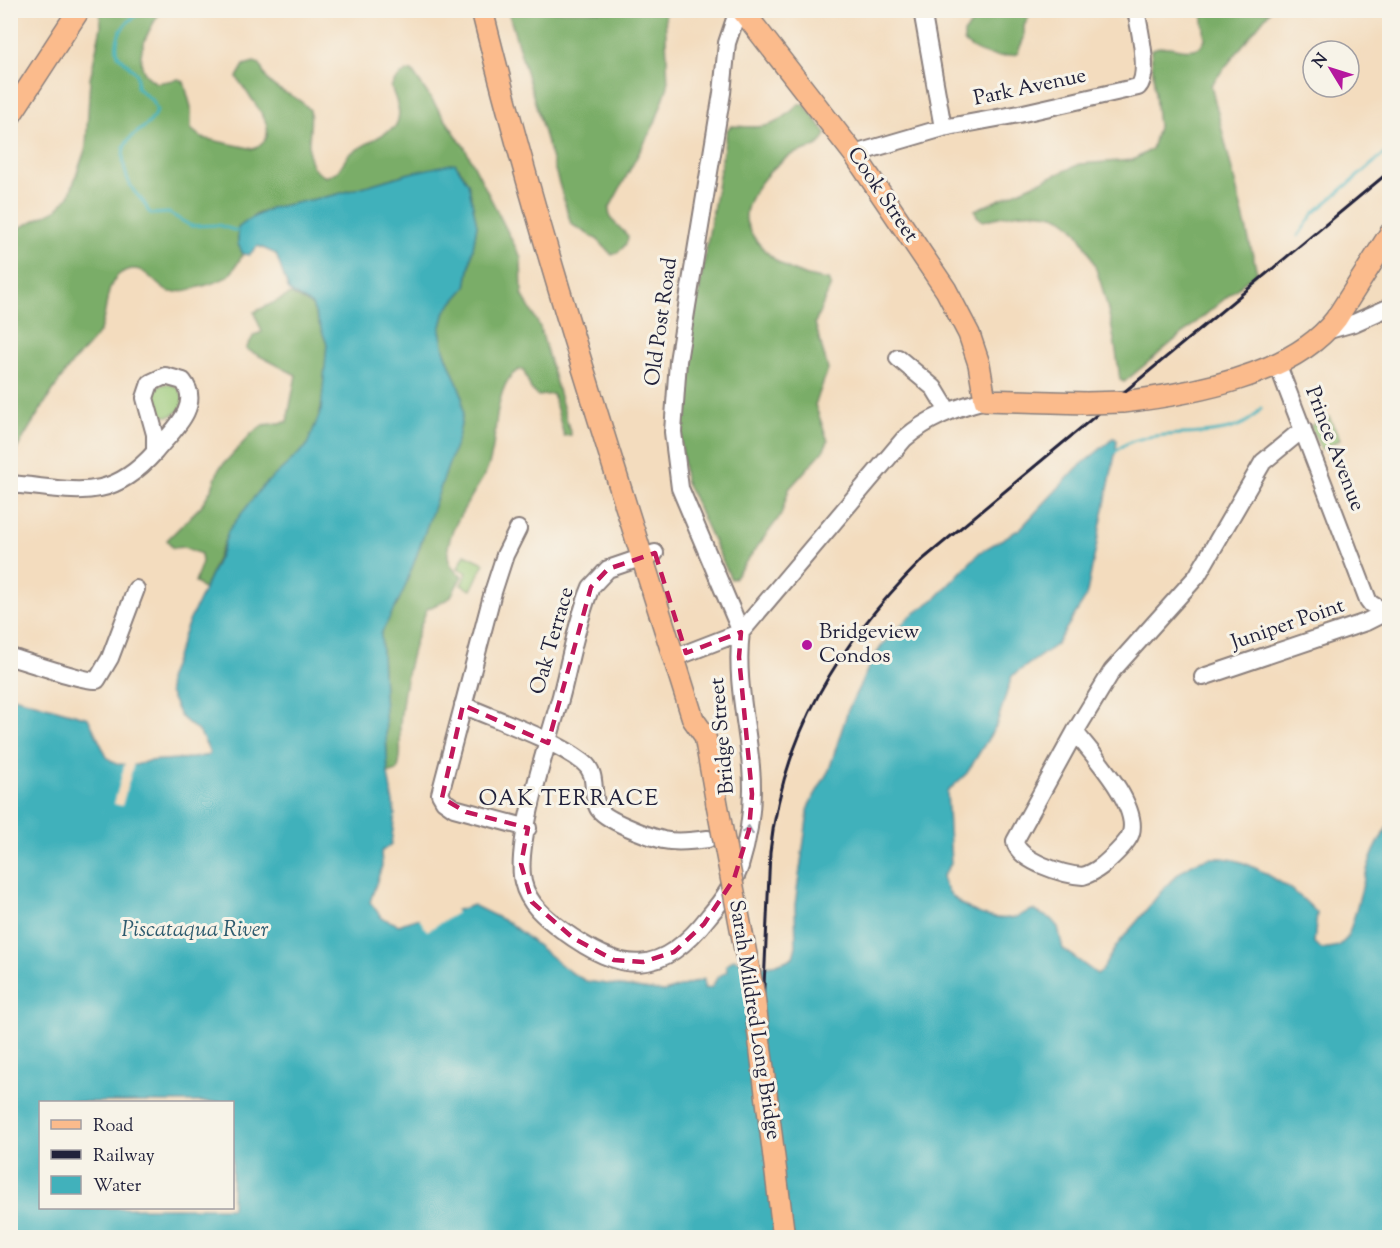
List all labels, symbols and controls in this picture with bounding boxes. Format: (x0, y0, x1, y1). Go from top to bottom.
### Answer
north arrow (1301, 39, 1361, 99)
text: N (1308, 49, 1334, 73)
street label: Park Avenue (971, 61, 1089, 115)
street label: Cook Street (839, 141, 925, 249)
street label: Old Post Road (638, 256, 686, 388)
street label: Prince Avenue (1296, 382, 1372, 516)
street label: Oak Terrace (523, 584, 583, 698)
street label: Juniper Point (1226, 592, 1349, 659)
place label: Bridgeview Condos (819, 618, 920, 672)
marker: Bridgeview Condos (800, 638, 814, 652)
street label: Bridge Street (703, 676, 743, 796)
district label: OAK TERRACE (479, 784, 659, 816)
one-way arrow (741, 825, 754, 835)
street label: Sarah Mildred Long Bridge (720, 898, 788, 1142)
water label: Piscataqua River (122, 915, 269, 947)
legend (39, 1101, 234, 1209)
text: Road (93, 1114, 133, 1140)
text: Railway (93, 1144, 155, 1170)
text: Water (93, 1174, 142, 1200)

